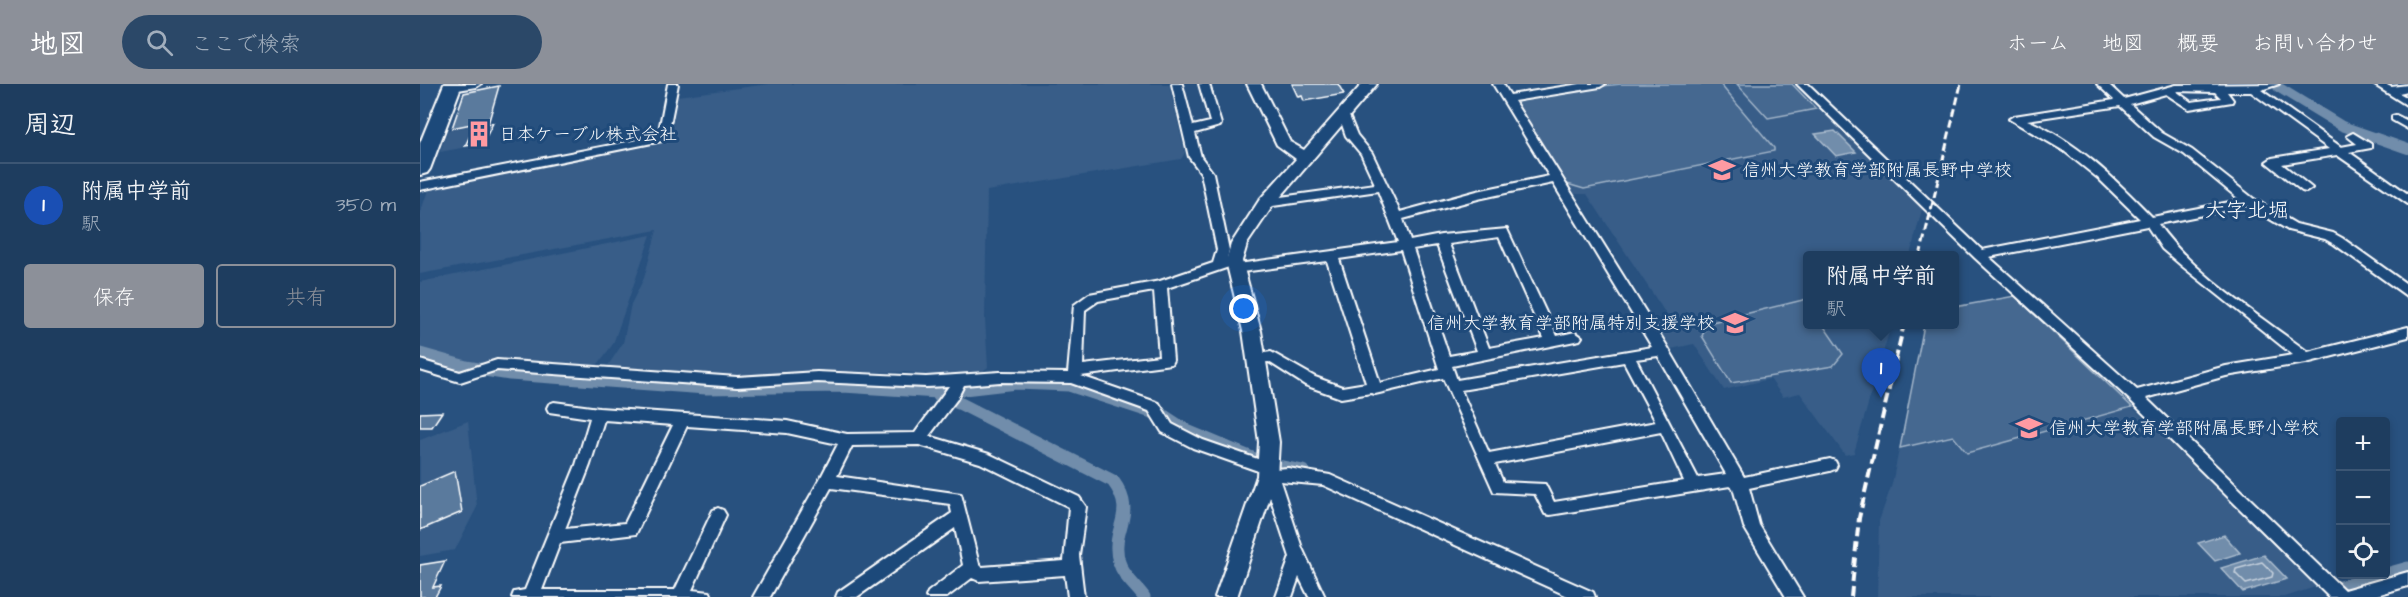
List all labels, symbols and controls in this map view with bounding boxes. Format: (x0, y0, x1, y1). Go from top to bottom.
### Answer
search box (122, 15, 542, 69)
text: 地図 (30, 25, 86, 64)
icon: search (143, 26, 176, 59)
text: ここで検索 (191, 29, 301, 60)
text: ホーム (2007, 29, 2069, 58)
text: 地図 (2102, 29, 2144, 58)
text: 概要 (2177, 29, 2219, 58)
text: お問い合わせ (2252, 29, 2378, 58)
text: 周辺 (24, 107, 76, 143)
building icon: 日本ケーブル株式会社 (464, 119, 494, 149)
place label: 日本ケーブル株式会社 (499, 122, 678, 147)
school or university icon: 信州大学教育学部附属長野中学校 (1707, 155, 1737, 185)
place label: 信州大学教育学部附属長野中学校 (1742, 158, 2012, 183)
text: 附属中学前 (81, 176, 191, 207)
text: 1 (42, 191, 45, 219)
text: 350 m (335, 191, 396, 219)
district label: 大字北堀 (2205, 196, 2289, 225)
text: 駅 (81, 210, 101, 238)
popup (1803, 251, 1959, 329)
text: 附属中学前 (1826, 261, 1936, 292)
button: 保存 (24, 264, 204, 328)
button: 共有 (216, 264, 396, 328)
your location (1229, 294, 1258, 323)
text: 駅 (1826, 295, 1846, 323)
school or university icon: 信州大学教育学部附属特別支援学校 (1720, 308, 1750, 338)
place label: 信州大学教育学部附属特別支援学校 (1427, 311, 1715, 336)
pin: 1 (1862, 348, 1900, 398)
school or university icon: 信州大学教育学部附属長野小学校 (2014, 413, 2044, 443)
place label: 信州大学教育学部附属長野小学校 (2049, 416, 2319, 441)
map controls (2336, 417, 2390, 579)
button: + (2336, 417, 2390, 471)
button: − (2336, 471, 2390, 525)
button: locate (2336, 525, 2390, 579)

